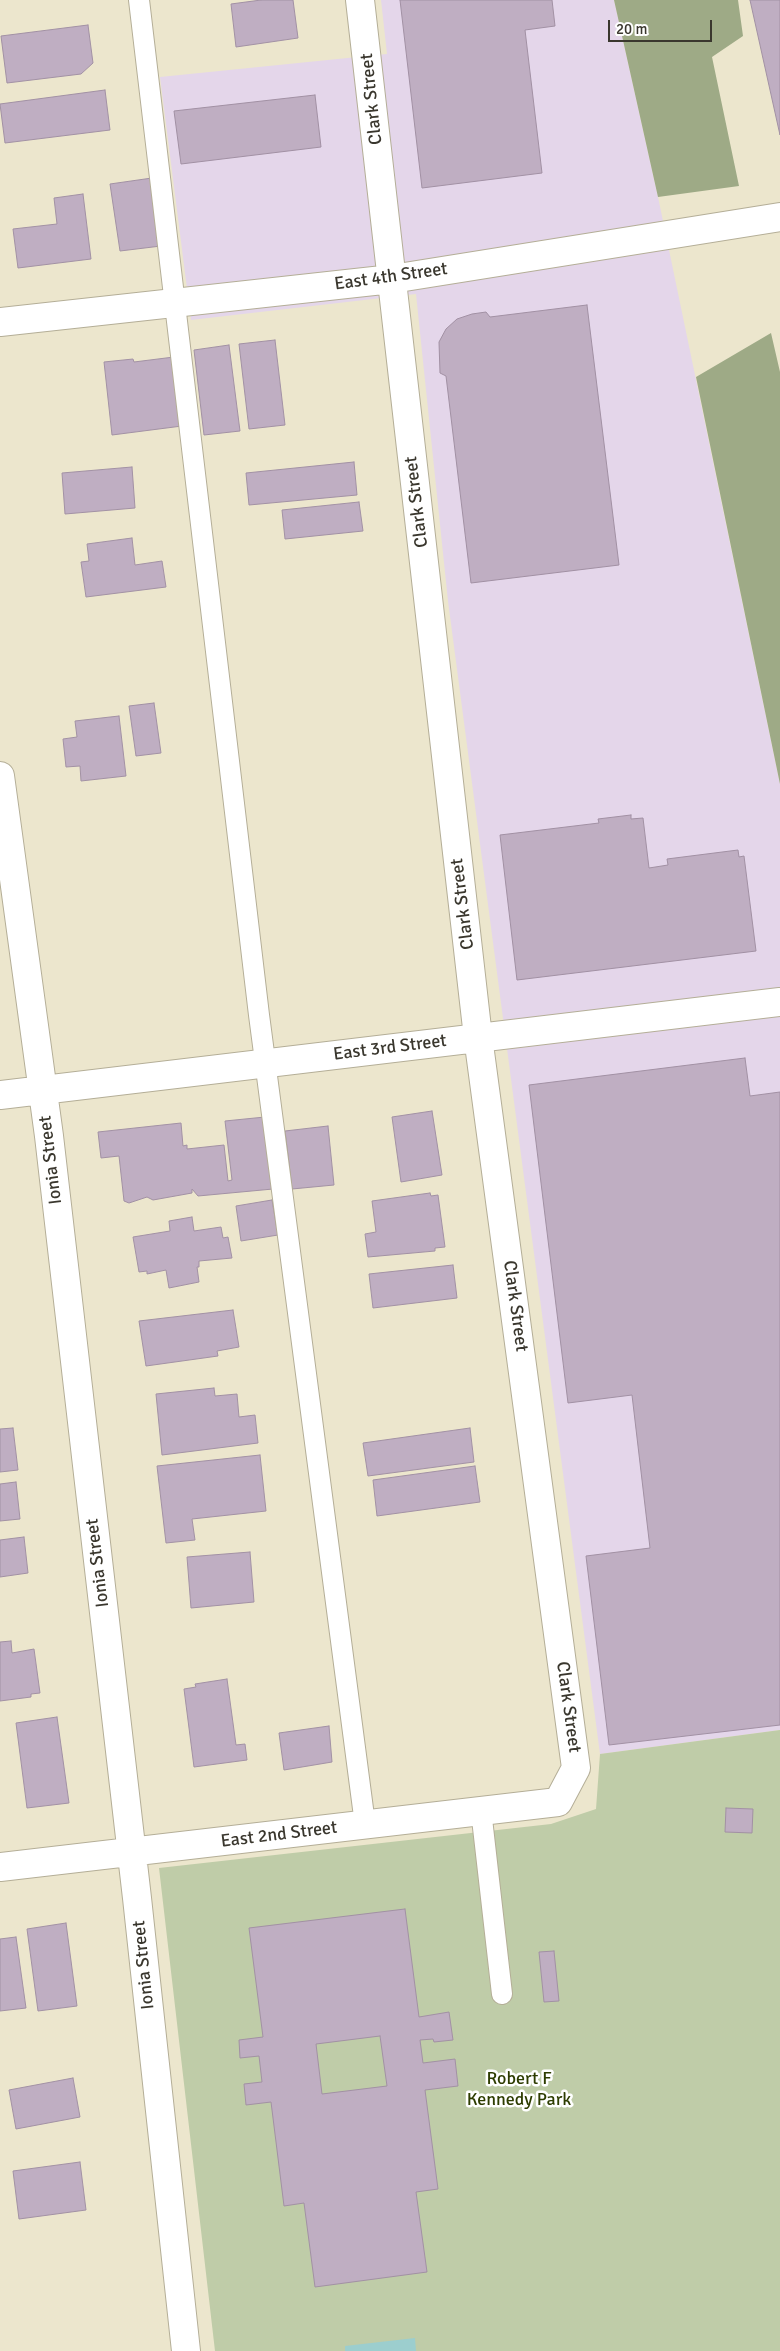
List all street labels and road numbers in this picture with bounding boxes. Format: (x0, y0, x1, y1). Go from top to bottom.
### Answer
street label: Clark Street (356, 52, 388, 146)
street label: East 4th Street (333, 258, 449, 296)
street label: Clark Street (401, 455, 433, 549)
street label: Clark Street (447, 857, 479, 951)
street label: East 3rd Street (332, 1030, 448, 1066)
street label: Ionia Street (35, 1114, 67, 1206)
street label: Clark Street (498, 1259, 532, 1353)
street label: Ionia Street (82, 1517, 114, 1609)
street label: Clark Street (551, 1660, 585, 1754)
street label: East 2nd Street (219, 1817, 339, 1853)
street label: Ionia Street (129, 1919, 159, 2011)

